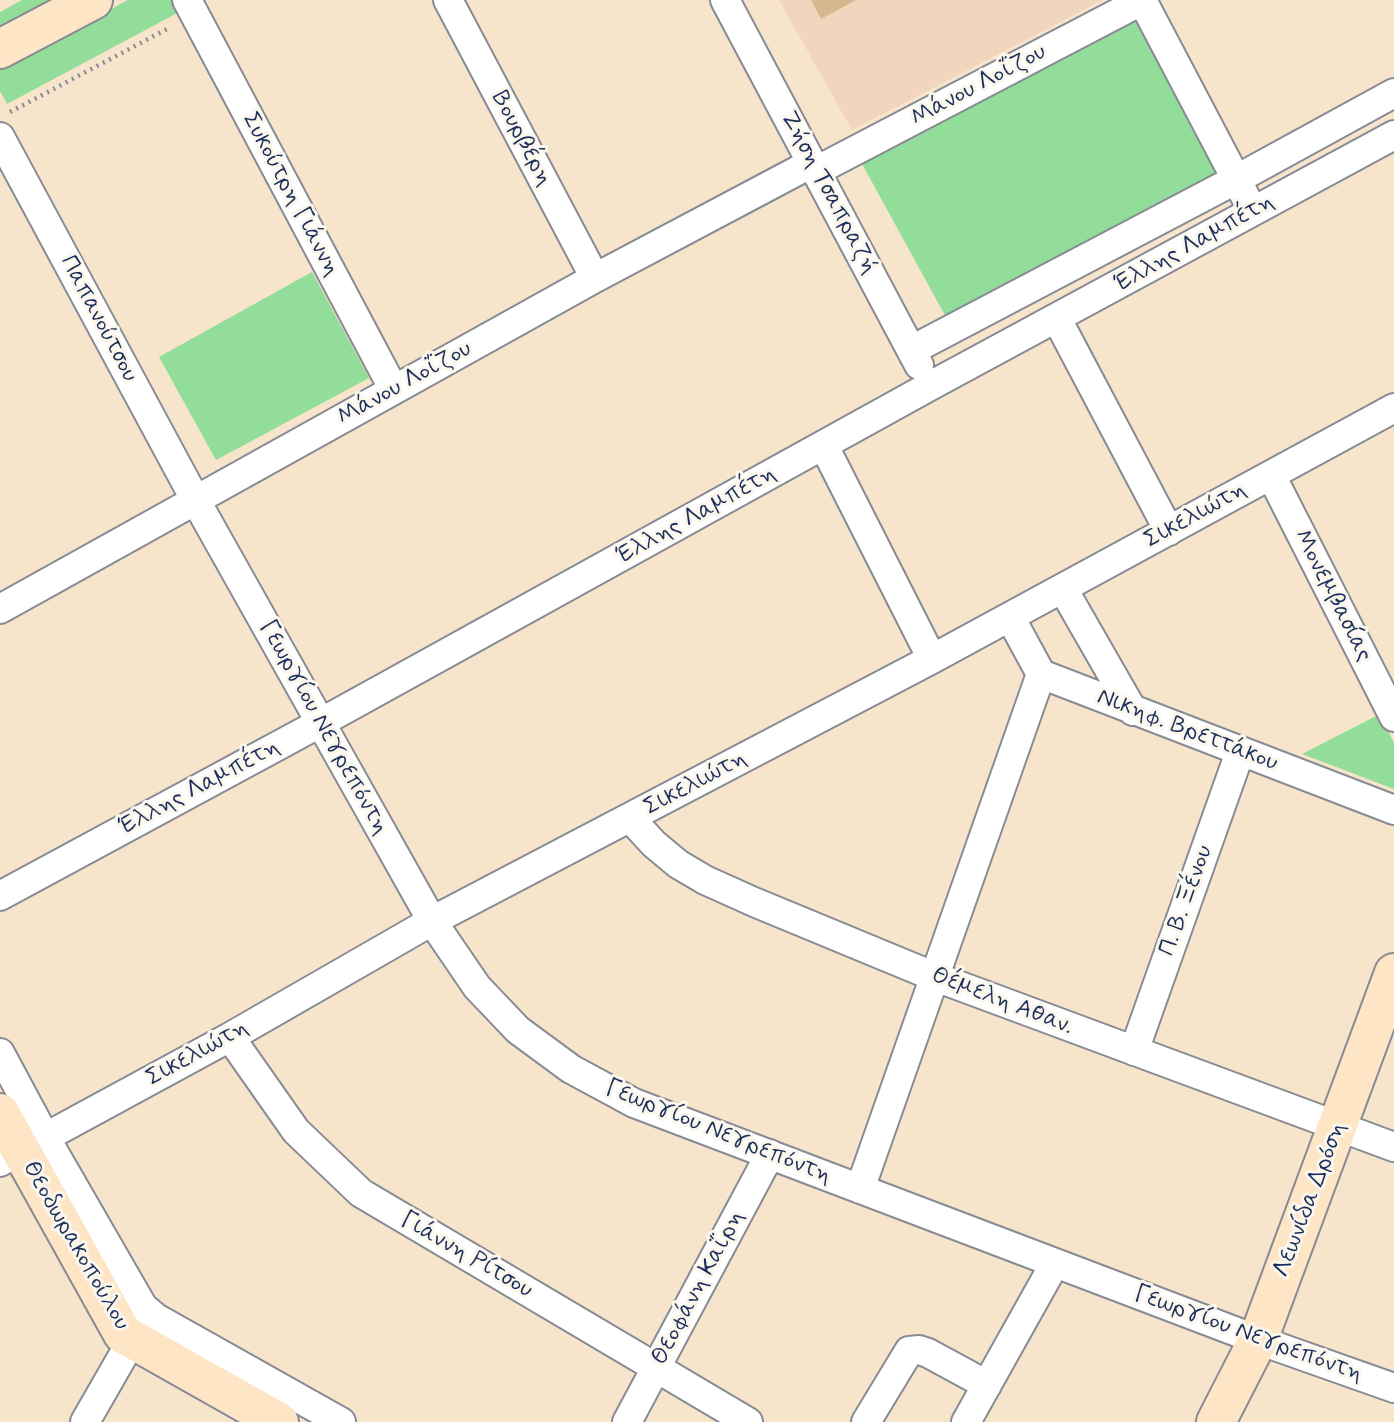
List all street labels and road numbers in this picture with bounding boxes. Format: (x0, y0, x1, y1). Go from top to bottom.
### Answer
street label: Μάνου Λοΐζου (907, 38, 1051, 134)
street label: Βουρβέρη (484, 86, 558, 192)
street label: Ζήση Τσαπραζή (773, 107, 883, 279)
street label: Συκούτρη Γιάννη (235, 108, 345, 282)
street label: Έλλης Λαμπέτη (1110, 188, 1280, 300)
street label: Παπανούτσου (53, 251, 143, 387)
street label: Μάνου Λοΐζου (333, 335, 477, 433)
street label: Έλλης Λαμπέτη (612, 460, 782, 572)
street label: Σικελιώτη (1140, 476, 1252, 556)
street label: Μονεμβασίας (1286, 525, 1378, 667)
street label: Γεωργίου Νεγρεπόντη (252, 615, 394, 841)
street label: Νικηφ. Βρεττάκου (1093, 683, 1281, 779)
street label: Έλλης Λαμπέτη (115, 734, 285, 842)
street label: Σικελιώτη (640, 745, 752, 823)
street label: Π. Β. Ξένου (1154, 842, 1220, 960)
street label: Θέμελη Αθαν. (927, 962, 1077, 1042)
street label: Σικελιώτη (142, 1014, 254, 1094)
street label: Γεωργίου Νεγρεπόντη (601, 1074, 835, 1192)
street label: Λεωνίδα Δρόση (1268, 1118, 1354, 1282)
street label: Θεοδωρακοπούλου (15, 1156, 135, 1336)
street label: Θεοφάνη Καΐρη (646, 1206, 752, 1370)
street label: Γιάννη Ρίτσου (395, 1207, 537, 1305)
street label: Γεωργίου Νεγρεπόντη (1130, 1280, 1366, 1390)

